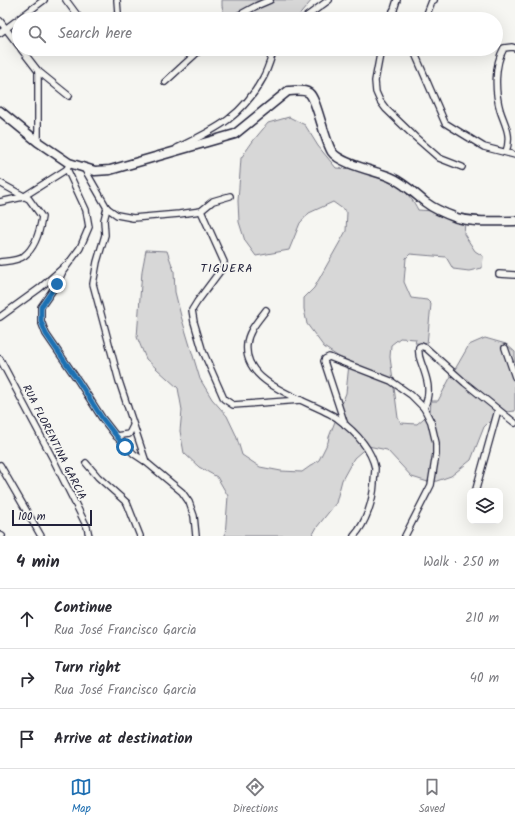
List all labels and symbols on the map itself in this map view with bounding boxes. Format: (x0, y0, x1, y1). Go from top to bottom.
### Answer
district label: TIGUERA (201, 259, 253, 278)
route end (48, 275, 66, 293)
street label: RUA FLORENTINA GARCIA (17, 382, 91, 504)
route start (116, 438, 134, 456)
scale bar (12, 508, 92, 527)

